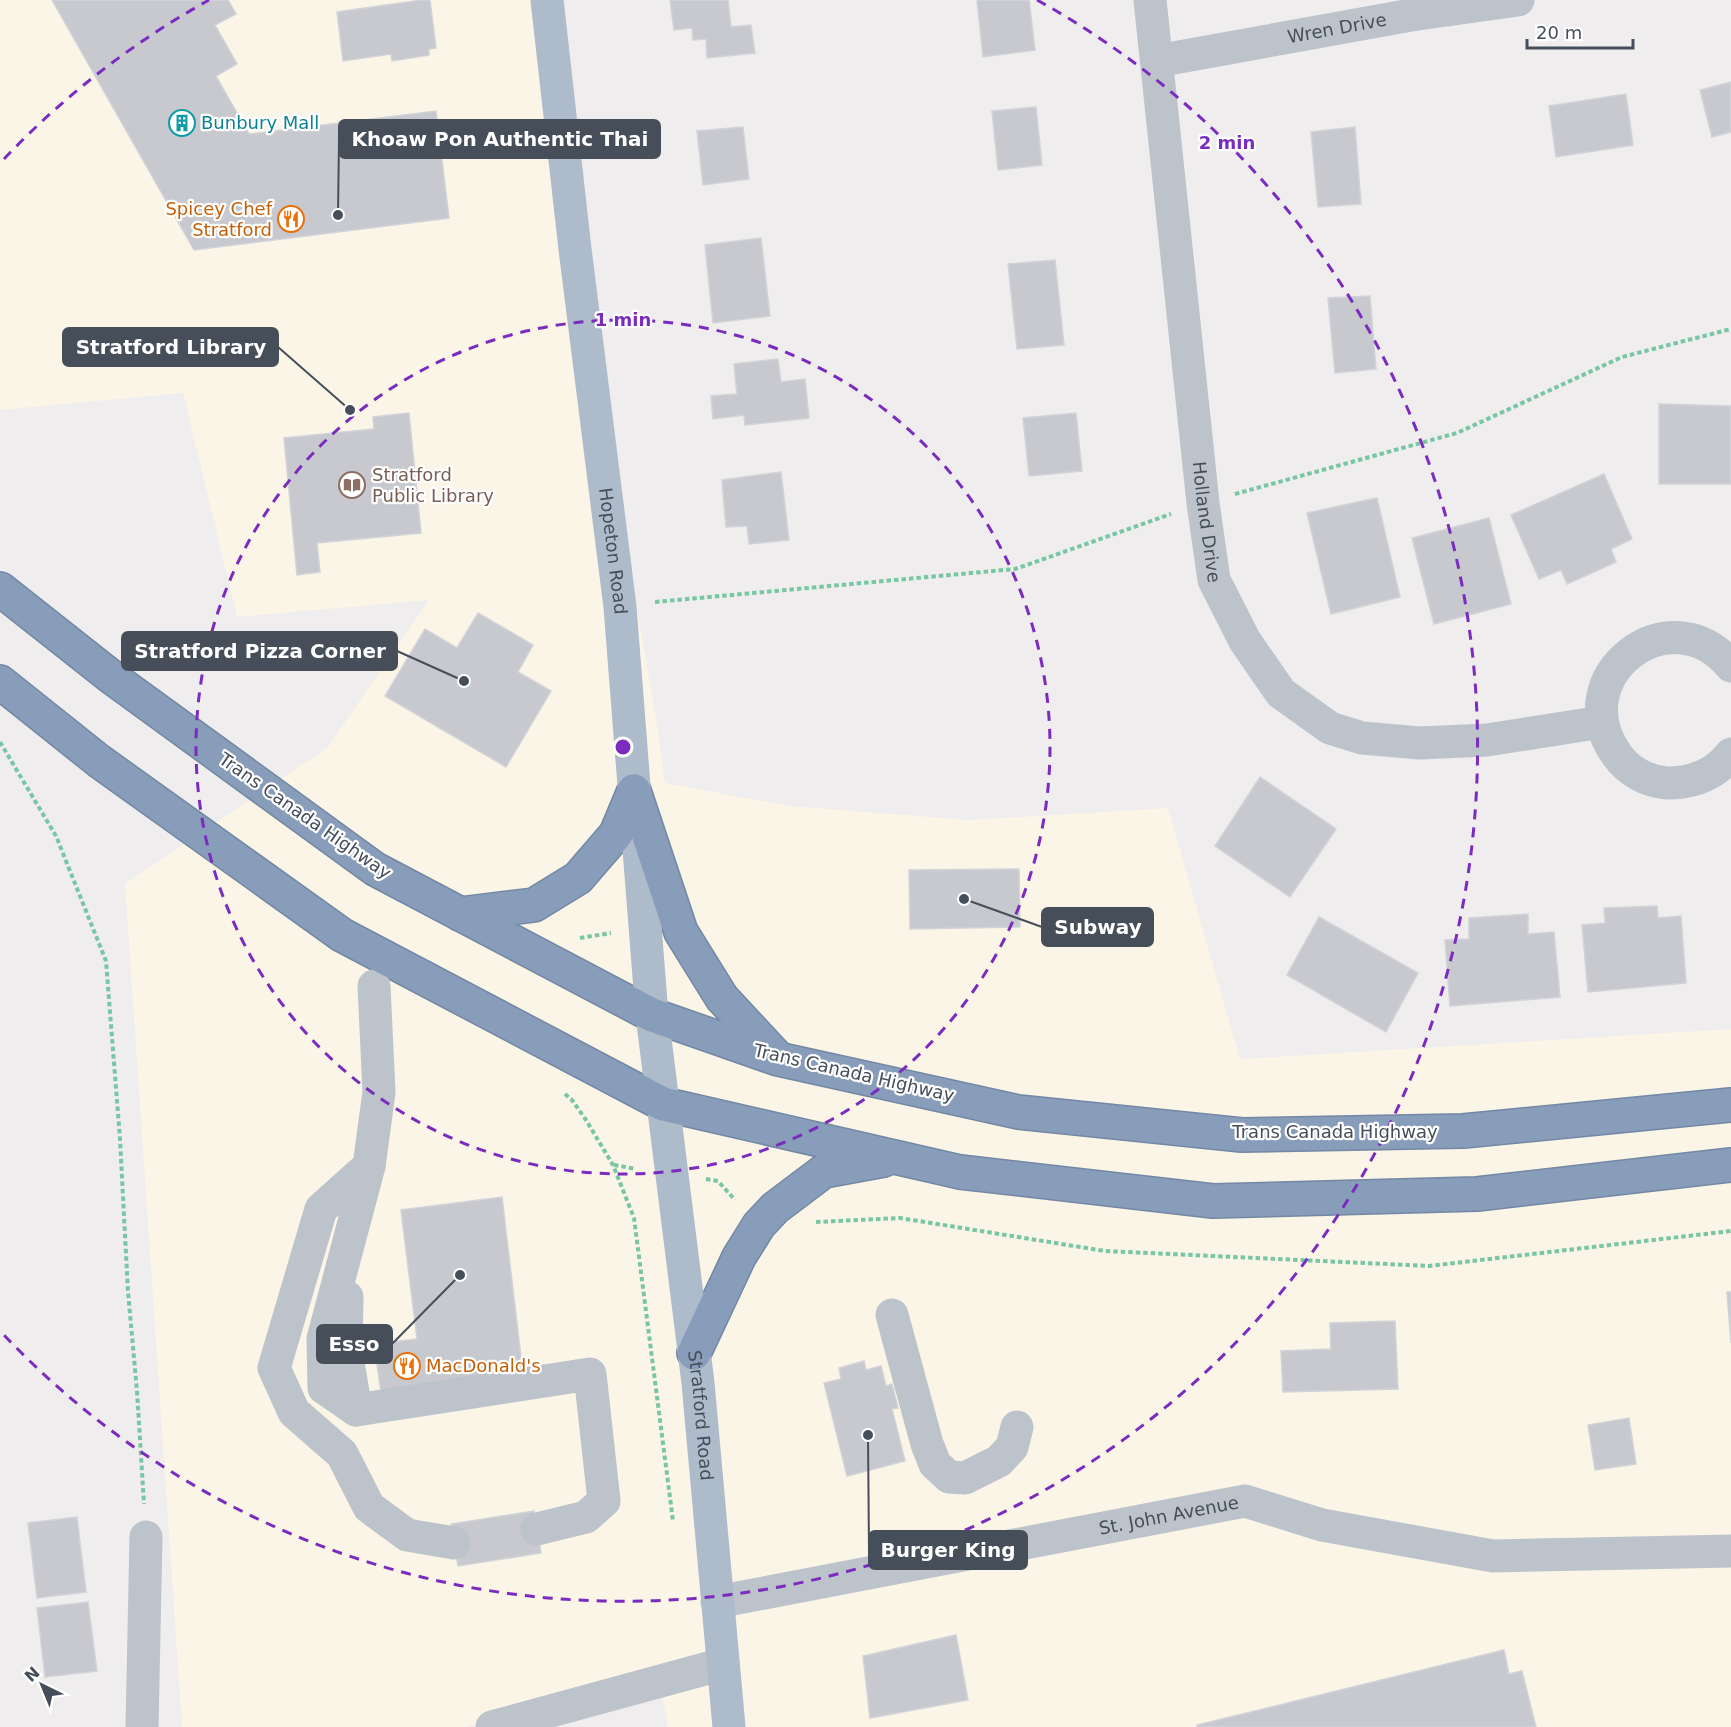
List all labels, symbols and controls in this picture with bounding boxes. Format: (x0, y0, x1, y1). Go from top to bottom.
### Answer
street label: Wren Drive (1286, 9, 1388, 47)
scale bar (1527, 12, 1634, 50)
text: 20 m (1536, 22, 1582, 43)
building icon: Bunbury Mall (167, 108, 197, 138)
place label: Bunbury Mall (201, 112, 319, 133)
callout: Khoaw Pon Authentic Thai (339, 120, 660, 158)
text: Khoaw Pon Authentic Thai (352, 127, 648, 151)
text: 2 min (1199, 132, 1255, 153)
place label: Spicey Chef Stratford (165, 198, 273, 240)
restaurant icon: Spicey Chef Stratford (276, 204, 306, 234)
text: 1 min (595, 309, 651, 330)
callout: Stratford Library (63, 328, 278, 366)
text: Stratford Library (76, 335, 266, 359)
street label: Holland Drive (1189, 460, 1225, 584)
place label: Stratford Public Library (372, 464, 494, 506)
library icon: Stratford Public Library (337, 470, 367, 500)
street label: Hopeton Road (595, 486, 632, 615)
callout: Stratford Pizza Corner (122, 632, 397, 670)
text: Stratford Pizza Corner (134, 639, 386, 663)
centre of rings (613, 737, 633, 757)
street label: Trans Canada Highway (214, 748, 396, 883)
callout: Subway (1042, 908, 1153, 946)
text: Subway (1054, 915, 1142, 939)
street label: Trans Canada Highway (751, 1039, 957, 1106)
street label: Trans Canada Highway (1231, 1121, 1438, 1142)
callout: Esso (317, 1325, 392, 1363)
text: Esso (328, 1332, 380, 1356)
street label: Stratford Road (684, 1349, 718, 1481)
restaurant icon: MacDonald's (392, 1351, 422, 1381)
place label: MacDonald's (426, 1355, 541, 1376)
street label: St. John Avenue (1097, 1491, 1240, 1539)
callout: Burger King (869, 1531, 1027, 1569)
text: Burger King (881, 1538, 1015, 1562)
north arrow (12, 1655, 72, 1715)
text: N (21, 1663, 43, 1686)

